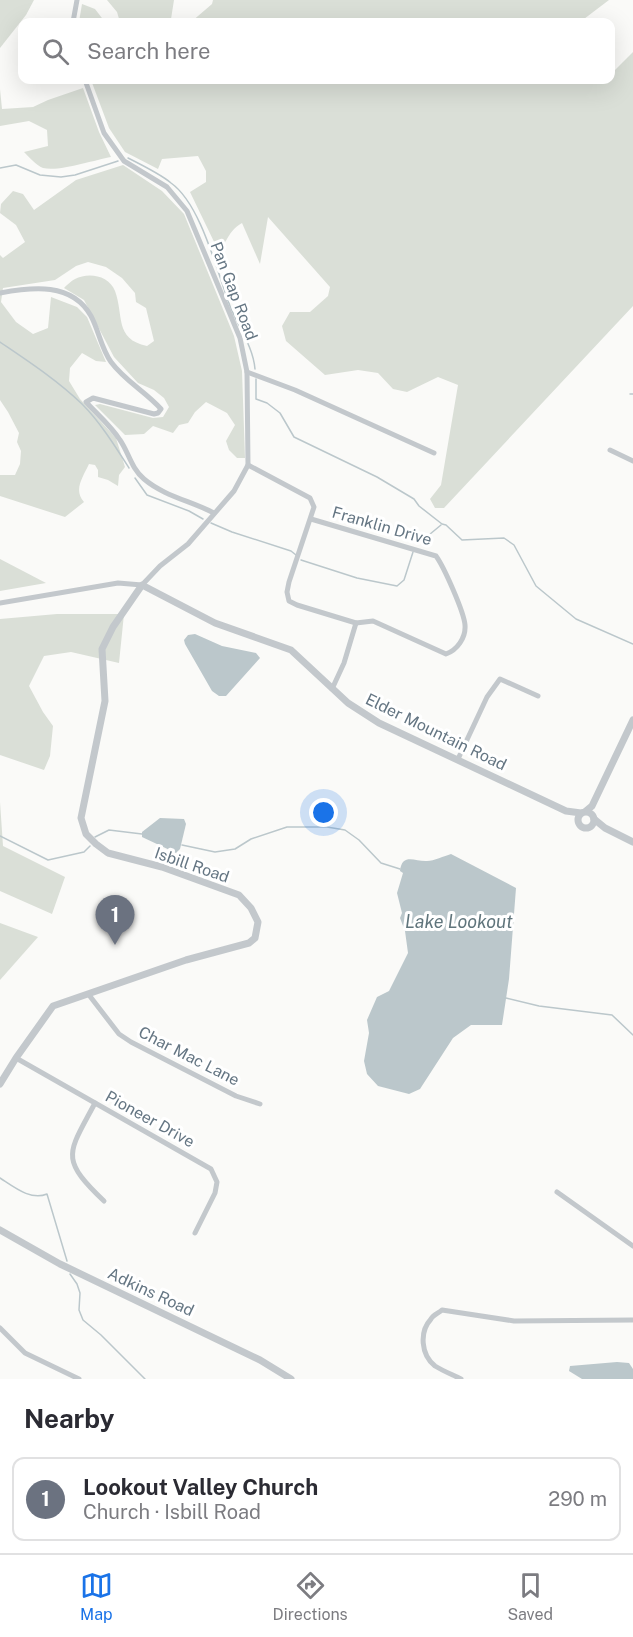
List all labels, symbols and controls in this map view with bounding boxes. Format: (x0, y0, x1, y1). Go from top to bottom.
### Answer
search box (18, 18, 615, 84)
icon: search (39, 35, 72, 68)
text: Search here (87, 38, 211, 64)
street label: Pan Gap Road (207, 239, 261, 343)
street label: Franklin Drive (330, 503, 434, 549)
street label: Elder Mountain Road (362, 690, 510, 774)
your location (309, 798, 338, 827)
street label: Isbill Road (152, 843, 232, 887)
pin: 1 (96, 896, 134, 945)
water label: Lake Lookout (405, 911, 513, 932)
street label: Char Mac Lane (135, 1022, 243, 1090)
street label: Pioneer Drive (102, 1087, 198, 1151)
street label: Adkins Road (105, 1264, 197, 1320)
text: Nearby (24, 1403, 114, 1434)
text: Lookout Valley Church (83, 1474, 318, 1500)
text: 1 (41, 1487, 50, 1511)
text: 290 m (548, 1487, 607, 1511)
text: Church · Isbill Road (83, 1500, 261, 1524)
tab: Map (80, 1569, 113, 1624)
tab: Directions (273, 1569, 348, 1624)
tab: Saved (507, 1569, 553, 1624)

